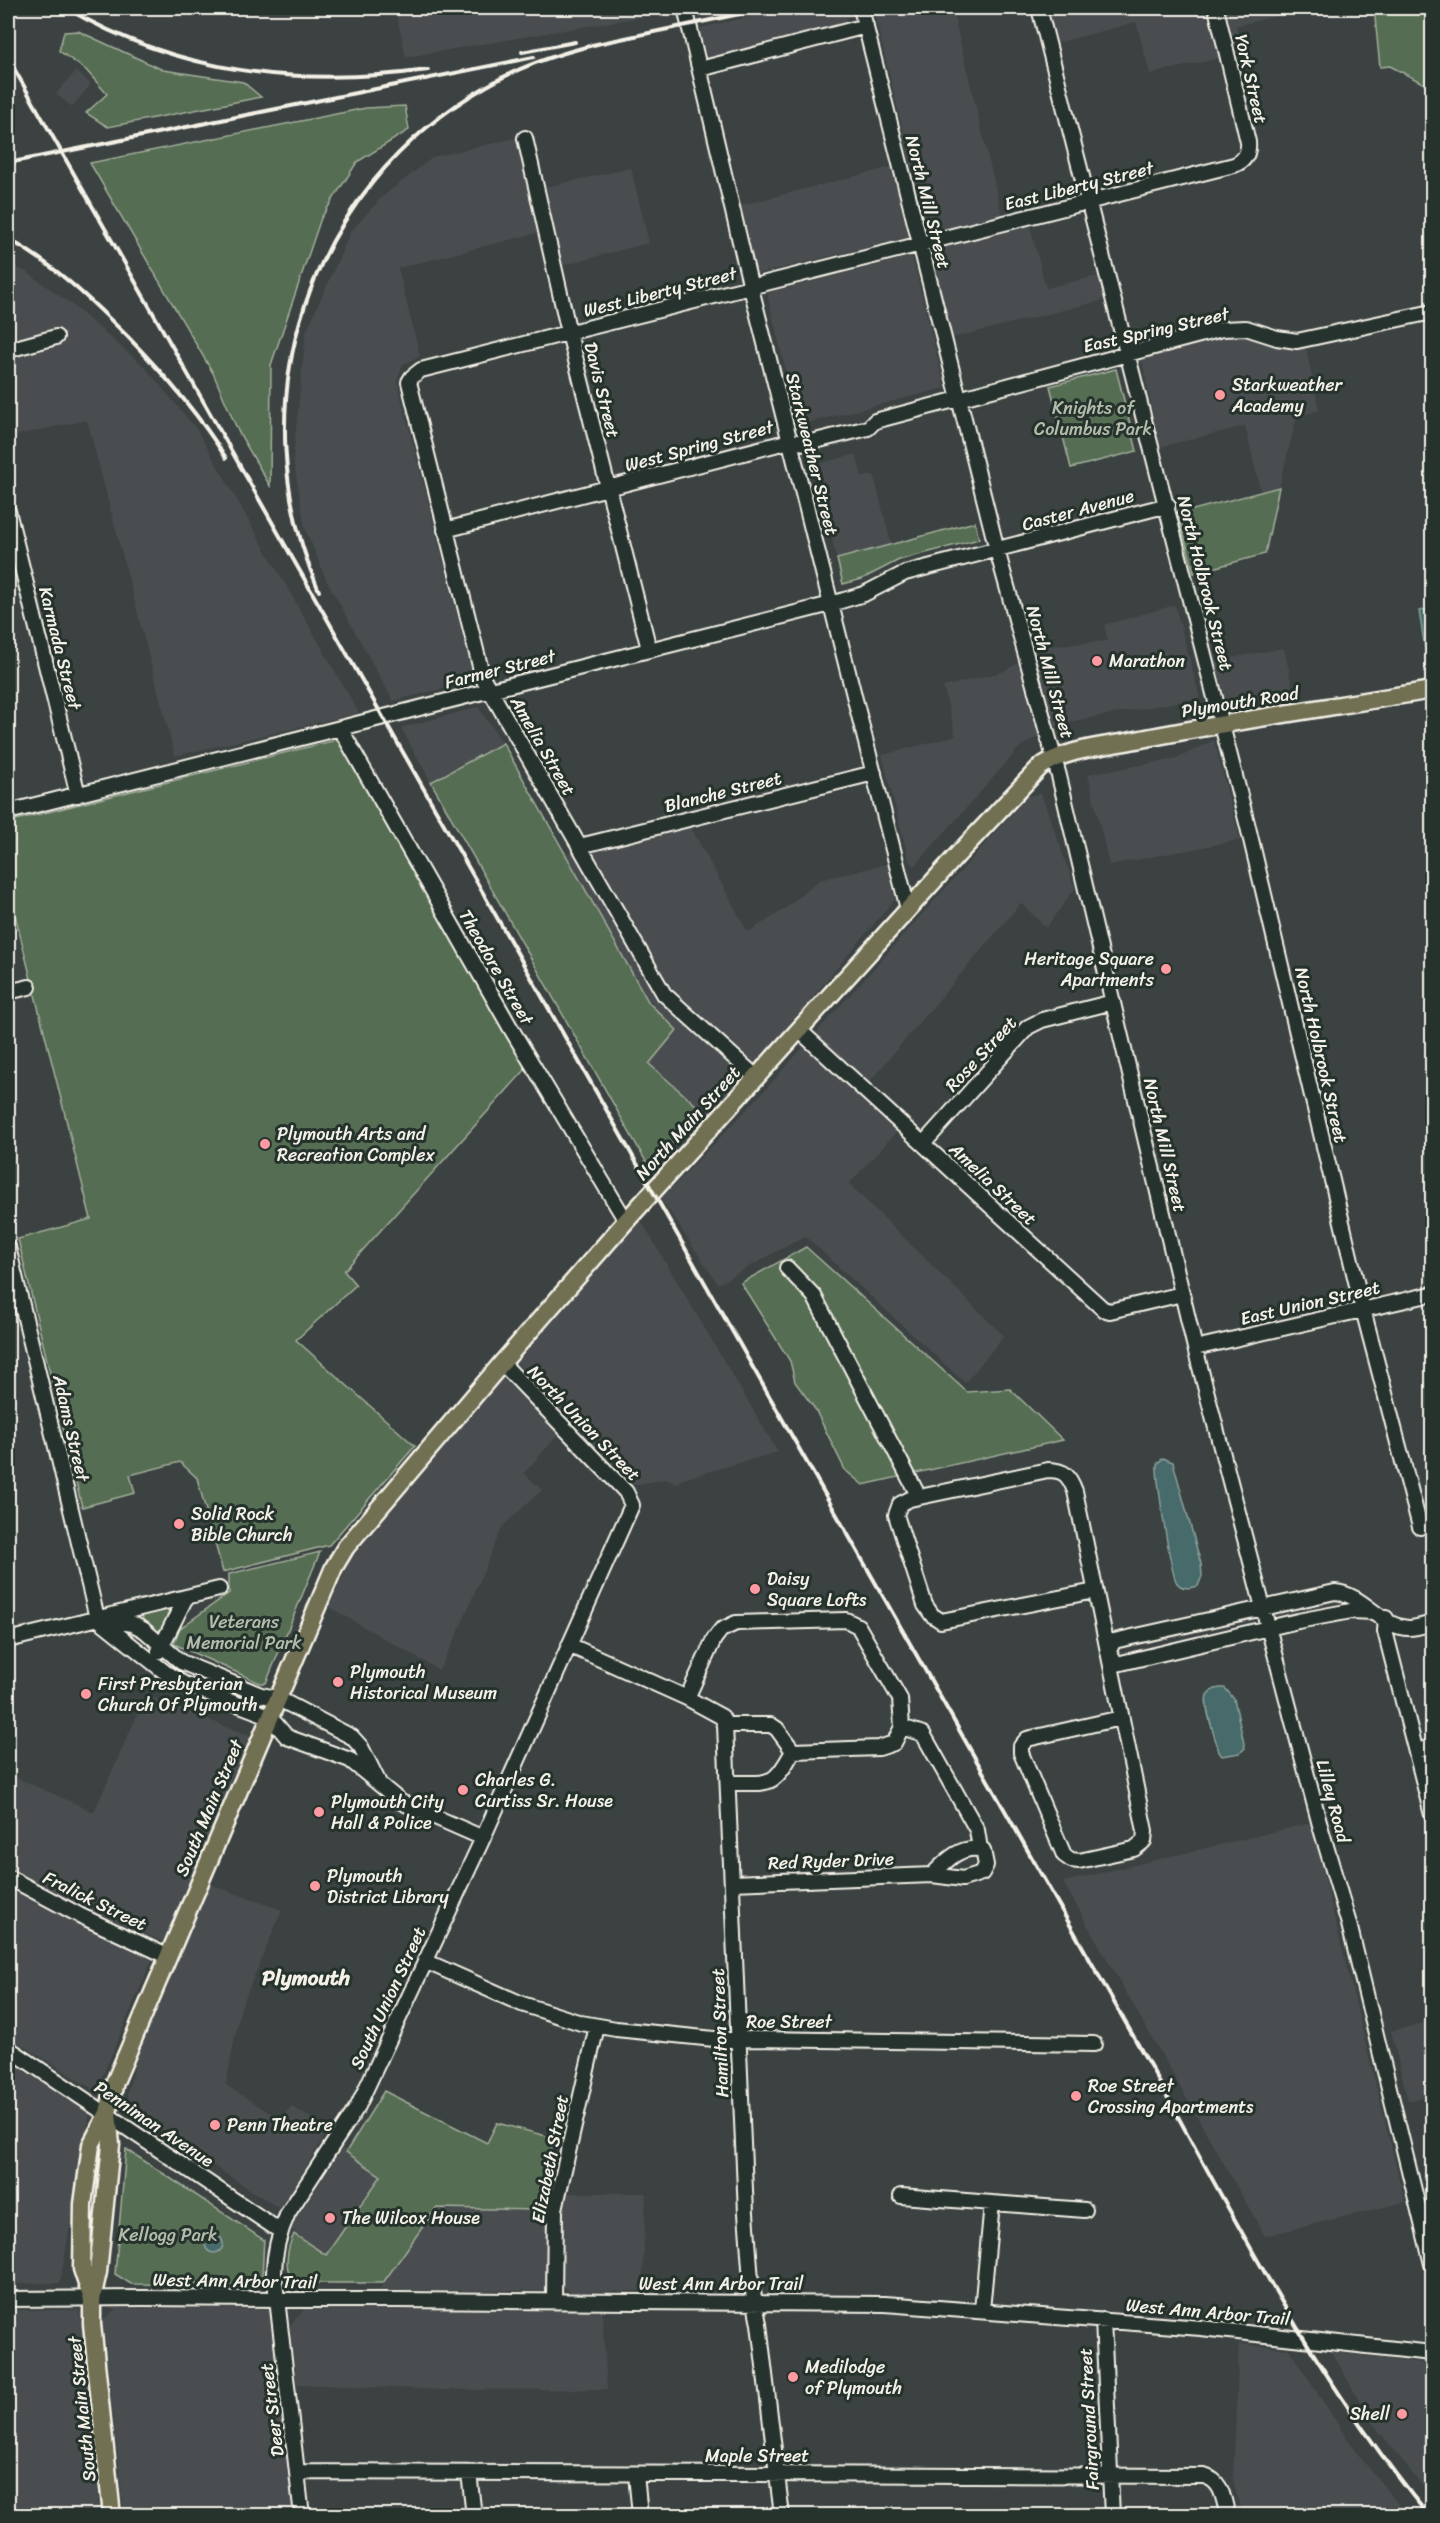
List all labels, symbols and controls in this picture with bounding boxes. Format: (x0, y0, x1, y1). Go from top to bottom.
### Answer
street label: York Street (1225, 31, 1277, 127)
street label: North Mill Street (896, 132, 960, 272)
street label: East Liberty Street (1001, 152, 1158, 220)
street label: West Liberty Street (580, 257, 741, 327)
street label: East Spring Street (1080, 298, 1233, 362)
street label: Davis Street (575, 339, 629, 441)
street label: Starkweather Street (776, 369, 848, 539)
place label: Starkweather Academy (1231, 369, 1343, 422)
marker: Starkweather Academy (1213, 388, 1227, 402)
park label: Knights of Columbus Park (1034, 392, 1152, 445)
street label: West Spring Street (621, 411, 778, 481)
street label: Caster Avenue (1018, 480, 1138, 540)
street label: North Holbrook Street (1168, 492, 1242, 674)
street label: Karmada Street (29, 583, 91, 714)
street label: North Mill Street (1017, 602, 1083, 742)
street label: Farmer Street (441, 640, 559, 698)
place label: Marathon (1109, 645, 1185, 677)
marker: Marathon (1090, 654, 1104, 668)
street label: Plymouth Road (1179, 677, 1302, 727)
street label: Amelia Street (501, 689, 585, 802)
street label: Blanche Street (661, 762, 785, 822)
street label: Theodore Street (450, 903, 543, 1032)
place label: Heritage Square Apartments (1024, 943, 1155, 996)
marker: Heritage Square Apartments (1159, 962, 1173, 976)
street label: North Holbrook Street (1285, 964, 1357, 1146)
street label: Rose Street (937, 1008, 1025, 1100)
street label: North Main Street (627, 1058, 749, 1188)
street label: North Mill Street (1134, 1075, 1196, 1215)
place label: Plymouth Arts and Recreation Complex (277, 1118, 435, 1171)
street label: Amelia Street (941, 1134, 1045, 1234)
marker: Plymouth Arts and Recreation Complex (258, 1137, 272, 1151)
street label: East Union Street (1237, 1271, 1383, 1335)
street label: North Union Street (519, 1357, 649, 1489)
street label: Adams Street (43, 1371, 99, 1485)
place label: Solid Rock Bible Church (191, 1498, 292, 1551)
marker: Solid Rock Bible Church (172, 1517, 186, 1531)
place label: Daisy Square Lofts (767, 1563, 867, 1616)
marker: Daisy Square Lofts (748, 1582, 762, 1596)
park label: Veterans Memorial Park (186, 1606, 302, 1659)
place label: Plymouth Historical Museum (350, 1656, 497, 1709)
place label: First Presbyterian Church Of Plymouth (98, 1668, 258, 1721)
marker: Plymouth Historical Museum (331, 1675, 345, 1689)
marker: First Presbyterian Church Of Plymouth (79, 1687, 93, 1701)
street label: South Main Street (166, 1734, 253, 1881)
street label: Lilley Road (1307, 1756, 1360, 1848)
place label: Charles G. Curtiss Sr. House (475, 1764, 613, 1817)
marker: Charles G. Curtiss Sr. House (456, 1783, 470, 1797)
place label: Plymouth City Hall & Police (331, 1786, 444, 1839)
marker: Plymouth City Hall & Police (312, 1805, 326, 1819)
street label: Red Ryder Drive (767, 1843, 895, 1879)
place label: Plymouth District Library (327, 1860, 449, 1913)
street label: Fralick Street (37, 1862, 153, 1940)
marker: Plymouth District Library (308, 1879, 322, 1893)
street label: South Union Street (341, 1921, 435, 2075)
district label: Plymouth (262, 1959, 350, 1997)
street label: Hamilton Street (702, 1968, 738, 2098)
street label: Roe Street (746, 2006, 833, 2038)
place label: Roe Street Crossing Apartments (1088, 2070, 1254, 2123)
street label: Penniman Avenue (87, 2072, 221, 2176)
marker: Roe Street Crossing Apartments (1069, 2089, 1083, 2103)
street label: Elizabeth Street (522, 2092, 578, 2226)
place label: Penn Theatre (227, 2109, 333, 2141)
marker: Penn Theatre (208, 2118, 222, 2132)
place label: The Wilcox House (342, 2202, 480, 2234)
marker: The Wilcox House (323, 2211, 337, 2225)
park label: Kellogg Park (118, 2219, 218, 2251)
street label: West Ann Arbor Trail (152, 2264, 318, 2298)
street label: West Ann Arbor Trail (639, 2268, 804, 2300)
street label: West Ann Arbor Trail (1125, 2289, 1292, 2335)
street label: South Main Street (58, 2334, 106, 2483)
street label: Fairground Street (1069, 2347, 1109, 2491)
place label: Medilodge of Plymouth (805, 2351, 902, 2404)
street label: Deer Street (250, 2361, 294, 2458)
marker: Medilodge of Plymouth (786, 2370, 800, 2384)
place label: Shell (1350, 2398, 1391, 2430)
marker: Shell (1395, 2407, 1409, 2421)
street label: Maple Street (705, 2440, 809, 2472)

